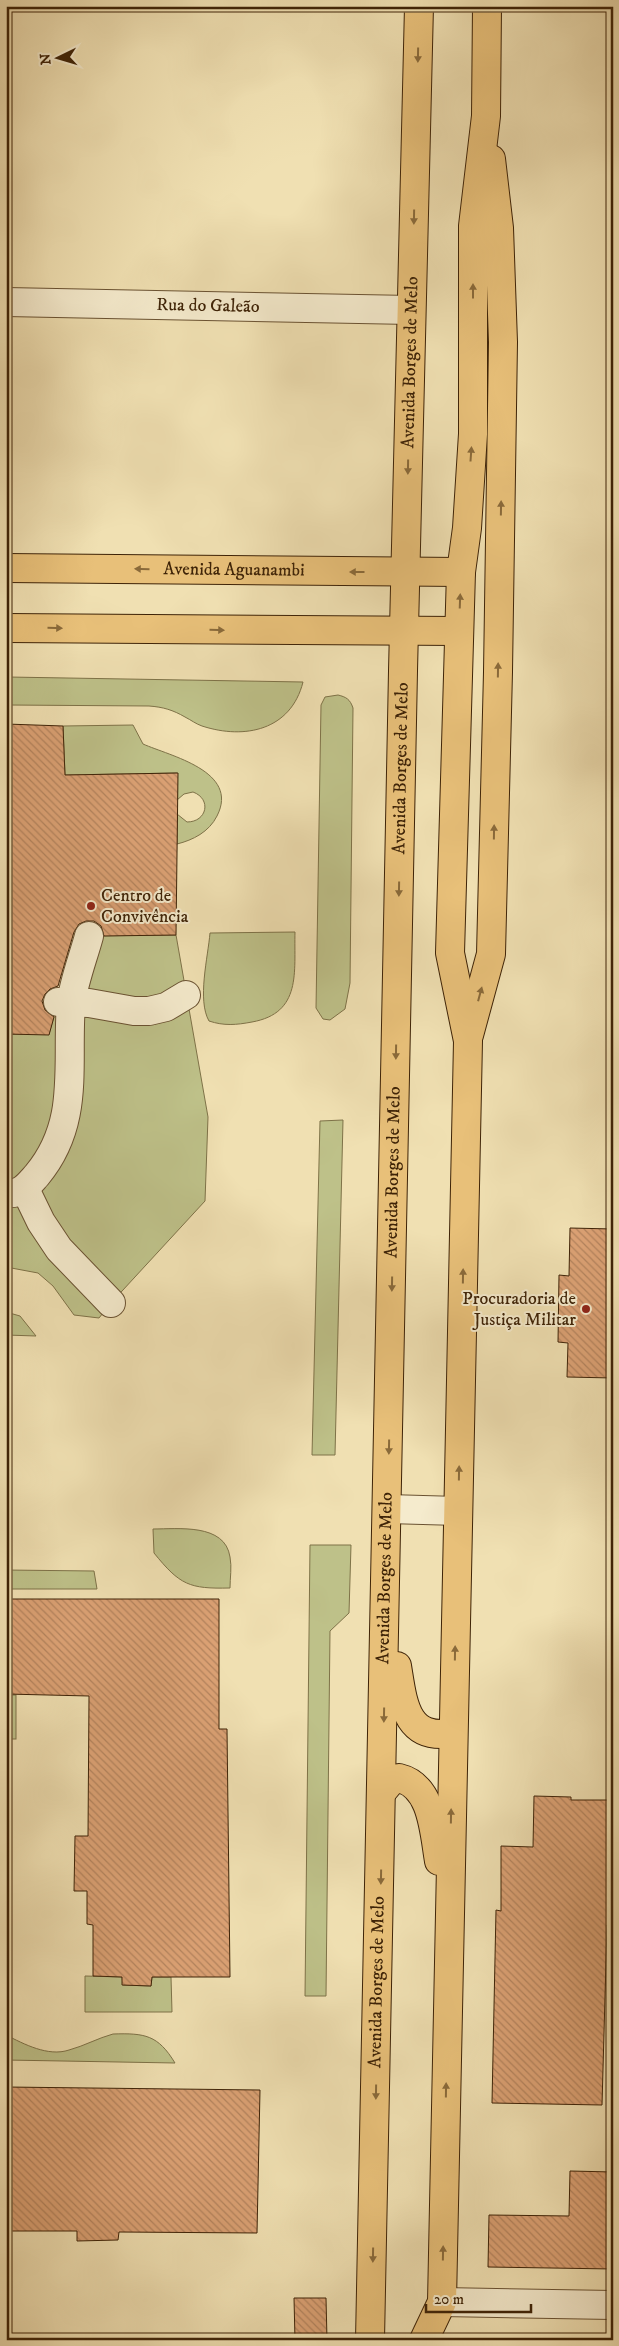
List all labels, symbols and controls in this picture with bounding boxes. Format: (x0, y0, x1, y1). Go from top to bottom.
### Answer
north arrow (32, 32, 82, 82)
one-way arrow (414, 47, 422, 63)
text: N (37, 52, 56, 66)
one-way arrow (410, 210, 418, 226)
street label: Avenida Borges de Melo (397, 276, 423, 449)
one-way arrow (469, 283, 477, 299)
street label: Rua do Galeão (156, 294, 260, 318)
one-way arrow (468, 446, 476, 462)
one-way arrow (404, 460, 412, 476)
one-way arrow (497, 499, 505, 515)
street label: Avenida Aguanambi (163, 558, 305, 582)
one-way arrow (134, 565, 150, 573)
one-way arrow (349, 568, 365, 576)
one-way arrow (457, 593, 465, 609)
one-way arrow (47, 624, 63, 632)
one-way arrow (210, 626, 226, 634)
one-way arrow (494, 662, 502, 678)
street label: Avenida Borges de Melo (388, 682, 414, 854)
one-way arrow (490, 824, 498, 840)
one-way arrow (395, 881, 403, 897)
place label: Centro de Convivência (101, 885, 189, 928)
marker: Centro de Convivência (85, 900, 97, 912)
one-way arrow (476, 986, 484, 1001)
one-way arrow (392, 1044, 400, 1060)
street label: Avenida Borges de Melo (380, 1086, 406, 1258)
one-way arrow (459, 1267, 467, 1283)
one-way arrow (388, 1276, 396, 1292)
place label: Procuradoria de Justiça Militar (462, 1288, 576, 1331)
marker: Procuradoria de Justiça Militar (580, 1303, 592, 1315)
one-way arrow (385, 1439, 393, 1455)
one-way arrow (455, 1465, 463, 1481)
street label: Avenida Borges de Melo (372, 1492, 398, 1664)
one-way arrow (451, 1645, 459, 1661)
one-way arrow (379, 1707, 387, 1723)
one-way arrow (448, 1807, 456, 1823)
one-way arrow (376, 1870, 384, 1886)
street label: Avenida Borges de Melo (364, 1896, 390, 2068)
one-way arrow (442, 2082, 450, 2098)
one-way arrow (372, 2085, 380, 2101)
one-way arrow (439, 2245, 447, 2261)
one-way arrow (369, 2247, 377, 2263)
scale bar (426, 2281, 532, 2313)
text: 20 m (434, 2290, 464, 2309)

